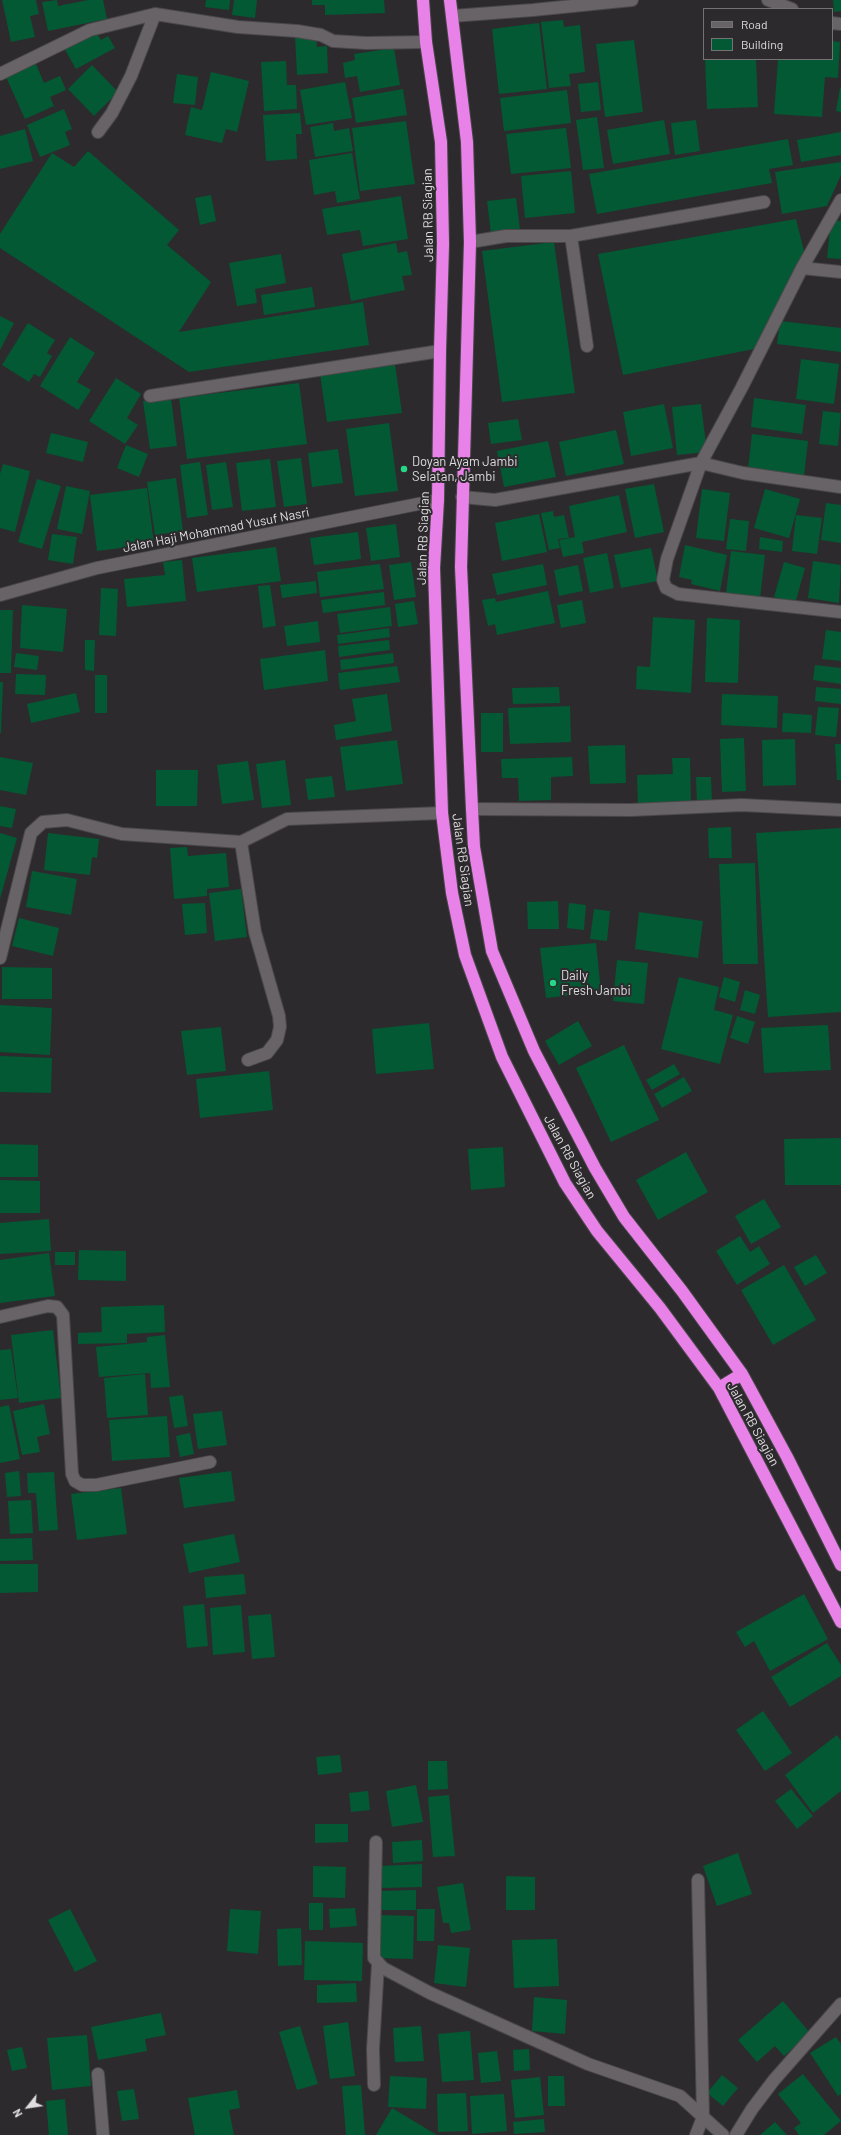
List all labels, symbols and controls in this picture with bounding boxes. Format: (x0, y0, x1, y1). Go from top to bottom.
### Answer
legend (703, 8, 833, 60)
text: Road (741, 17, 768, 31)
text: Building (741, 37, 783, 51)
street label: Jalan RB Siagian (419, 168, 437, 262)
place label: Doyan Ayam Jambi Selatan, Jambi (412, 454, 518, 485)
marker: Doyan Ayam Jambi Selatan, Jambi (399, 464, 409, 474)
street label: Jalan RB Siagian (414, 491, 432, 585)
street label: Jalan Haji Mohammad Yusuf Nasri (121, 504, 311, 556)
street label: Jalan RB Siagian (449, 813, 477, 907)
place label: Daily Fresh Jambi (561, 968, 631, 999)
marker: Daily Fresh Jambi (548, 978, 558, 988)
street label: Jalan RB Siagian (540, 1112, 600, 1202)
street label: Jalan RB Siagian (723, 1379, 783, 1469)
north arrow (8, 2087, 48, 2127)
text: N (10, 2107, 25, 2120)

